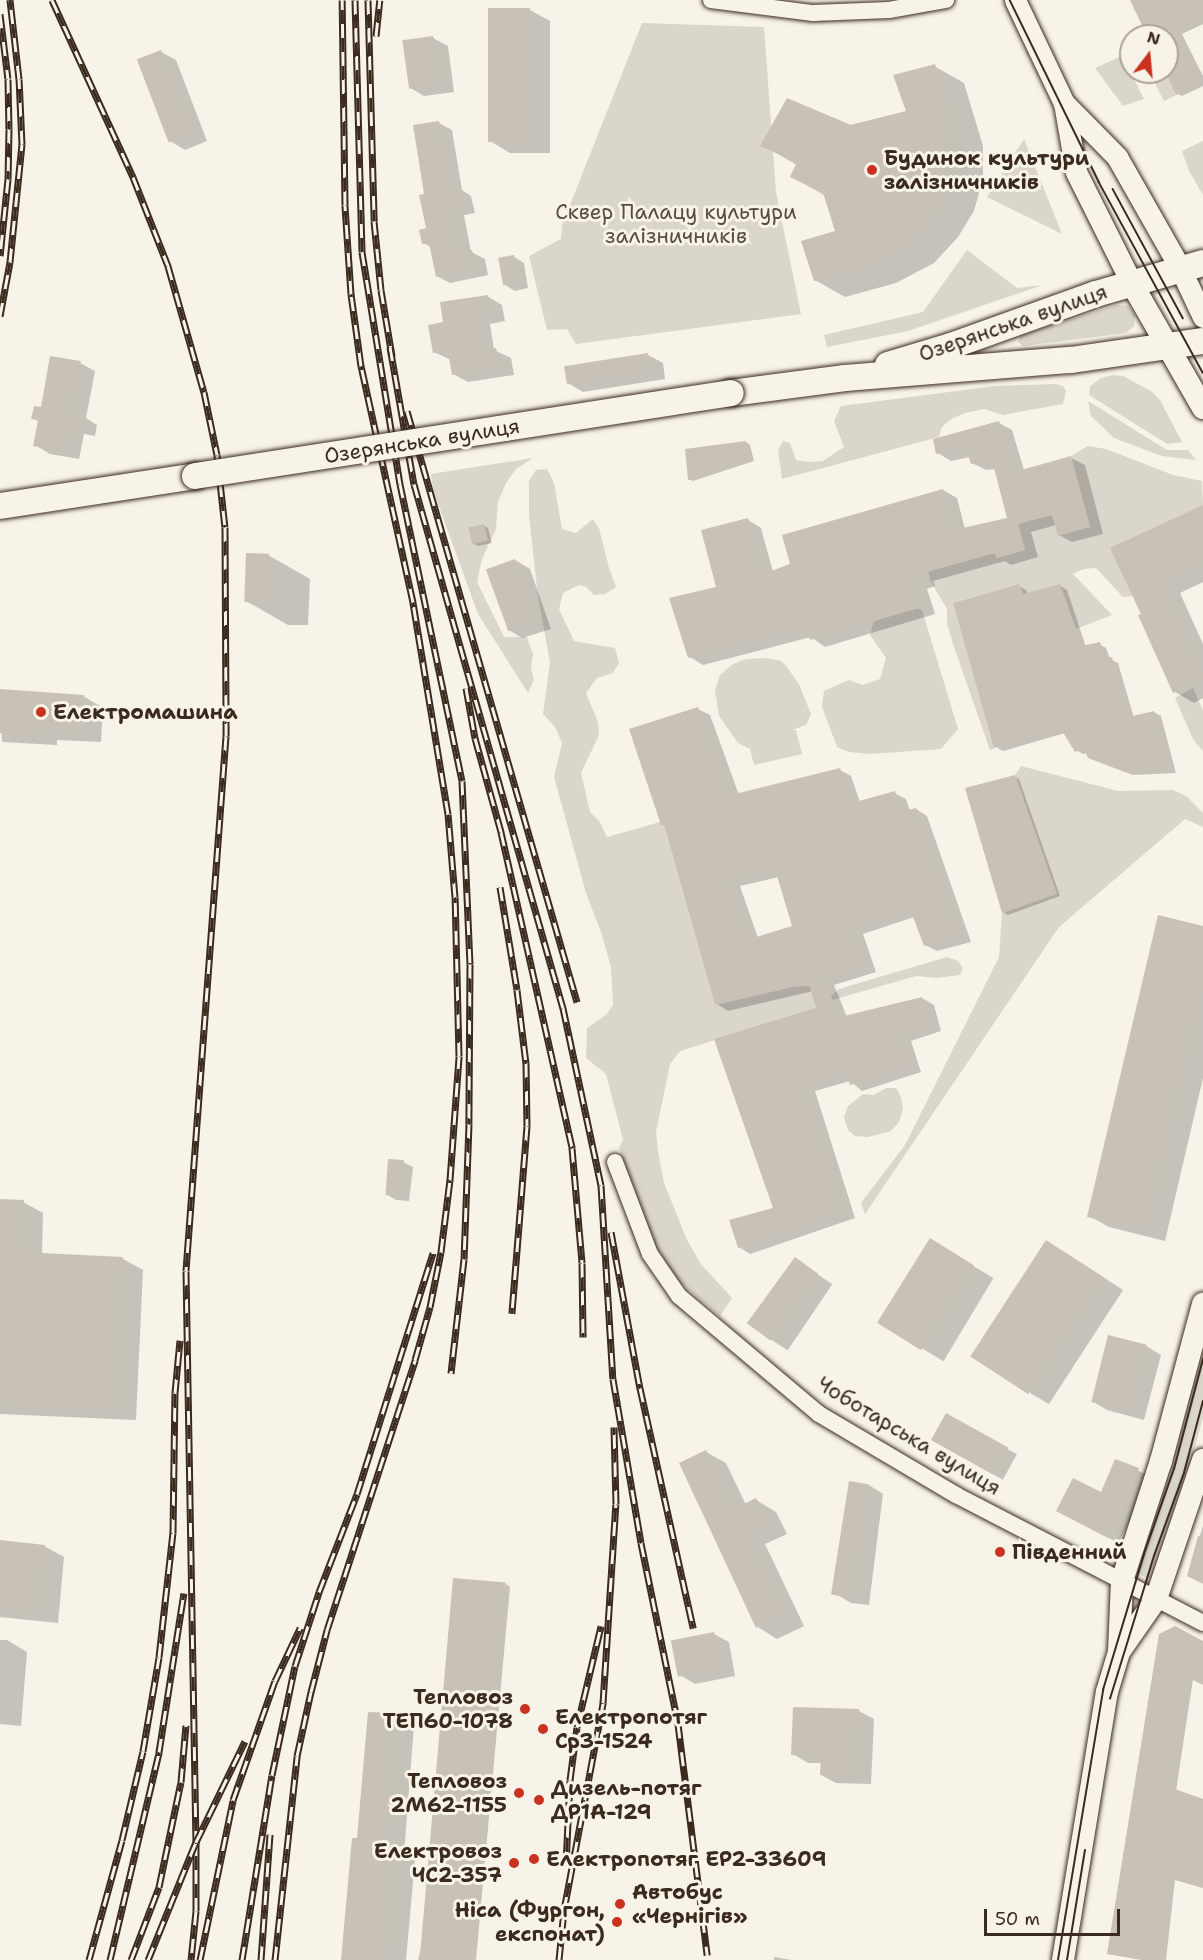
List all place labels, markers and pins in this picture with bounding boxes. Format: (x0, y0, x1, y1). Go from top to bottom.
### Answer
place label: Будинок культури залізничників (884, 145, 1089, 195)
marker: Будинок культури залізничників (865, 163, 879, 177)
place label: Електромашина (53, 699, 238, 725)
marker: Електромашина (34, 705, 48, 719)
place label: Південний (1012, 1539, 1127, 1565)
marker: Південний (993, 1545, 1007, 1559)
place label: Тепловоз ТЕП60-1078 (383, 1684, 513, 1734)
marker: Тепловоз ТЕП60-1078 (518, 1702, 532, 1716)
place label: Електропотяг Ср3-1524 (555, 1704, 707, 1754)
marker: Електропотяг Ср3-1524 (536, 1722, 550, 1736)
place label: Тепловоз 2М62-1155 (391, 1768, 507, 1818)
place label: Дизель-потяг ДР1А-129 (551, 1775, 702, 1825)
marker: Тепловоз 2М62-1155 (512, 1786, 526, 1800)
marker: Дизель-потяг ДР1А-129 (532, 1793, 546, 1807)
place label: Електровоз ЧС2-357 (374, 1838, 502, 1888)
place label: Електропотяг ЕР2-33609 (546, 1846, 826, 1872)
marker: Електропотяг ЕР2-33609 (527, 1852, 541, 1866)
marker: Електровоз ЧС2-357 (507, 1856, 521, 1870)
place label: Автобус «Чернігів» (632, 1879, 747, 1929)
place label: Ніса (Фургон, експонат) (455, 1897, 605, 1947)
marker: Автобус «Чернігів» (613, 1897, 627, 1911)
marker: Ніса (Фургон, експонат) (610, 1915, 624, 1929)

